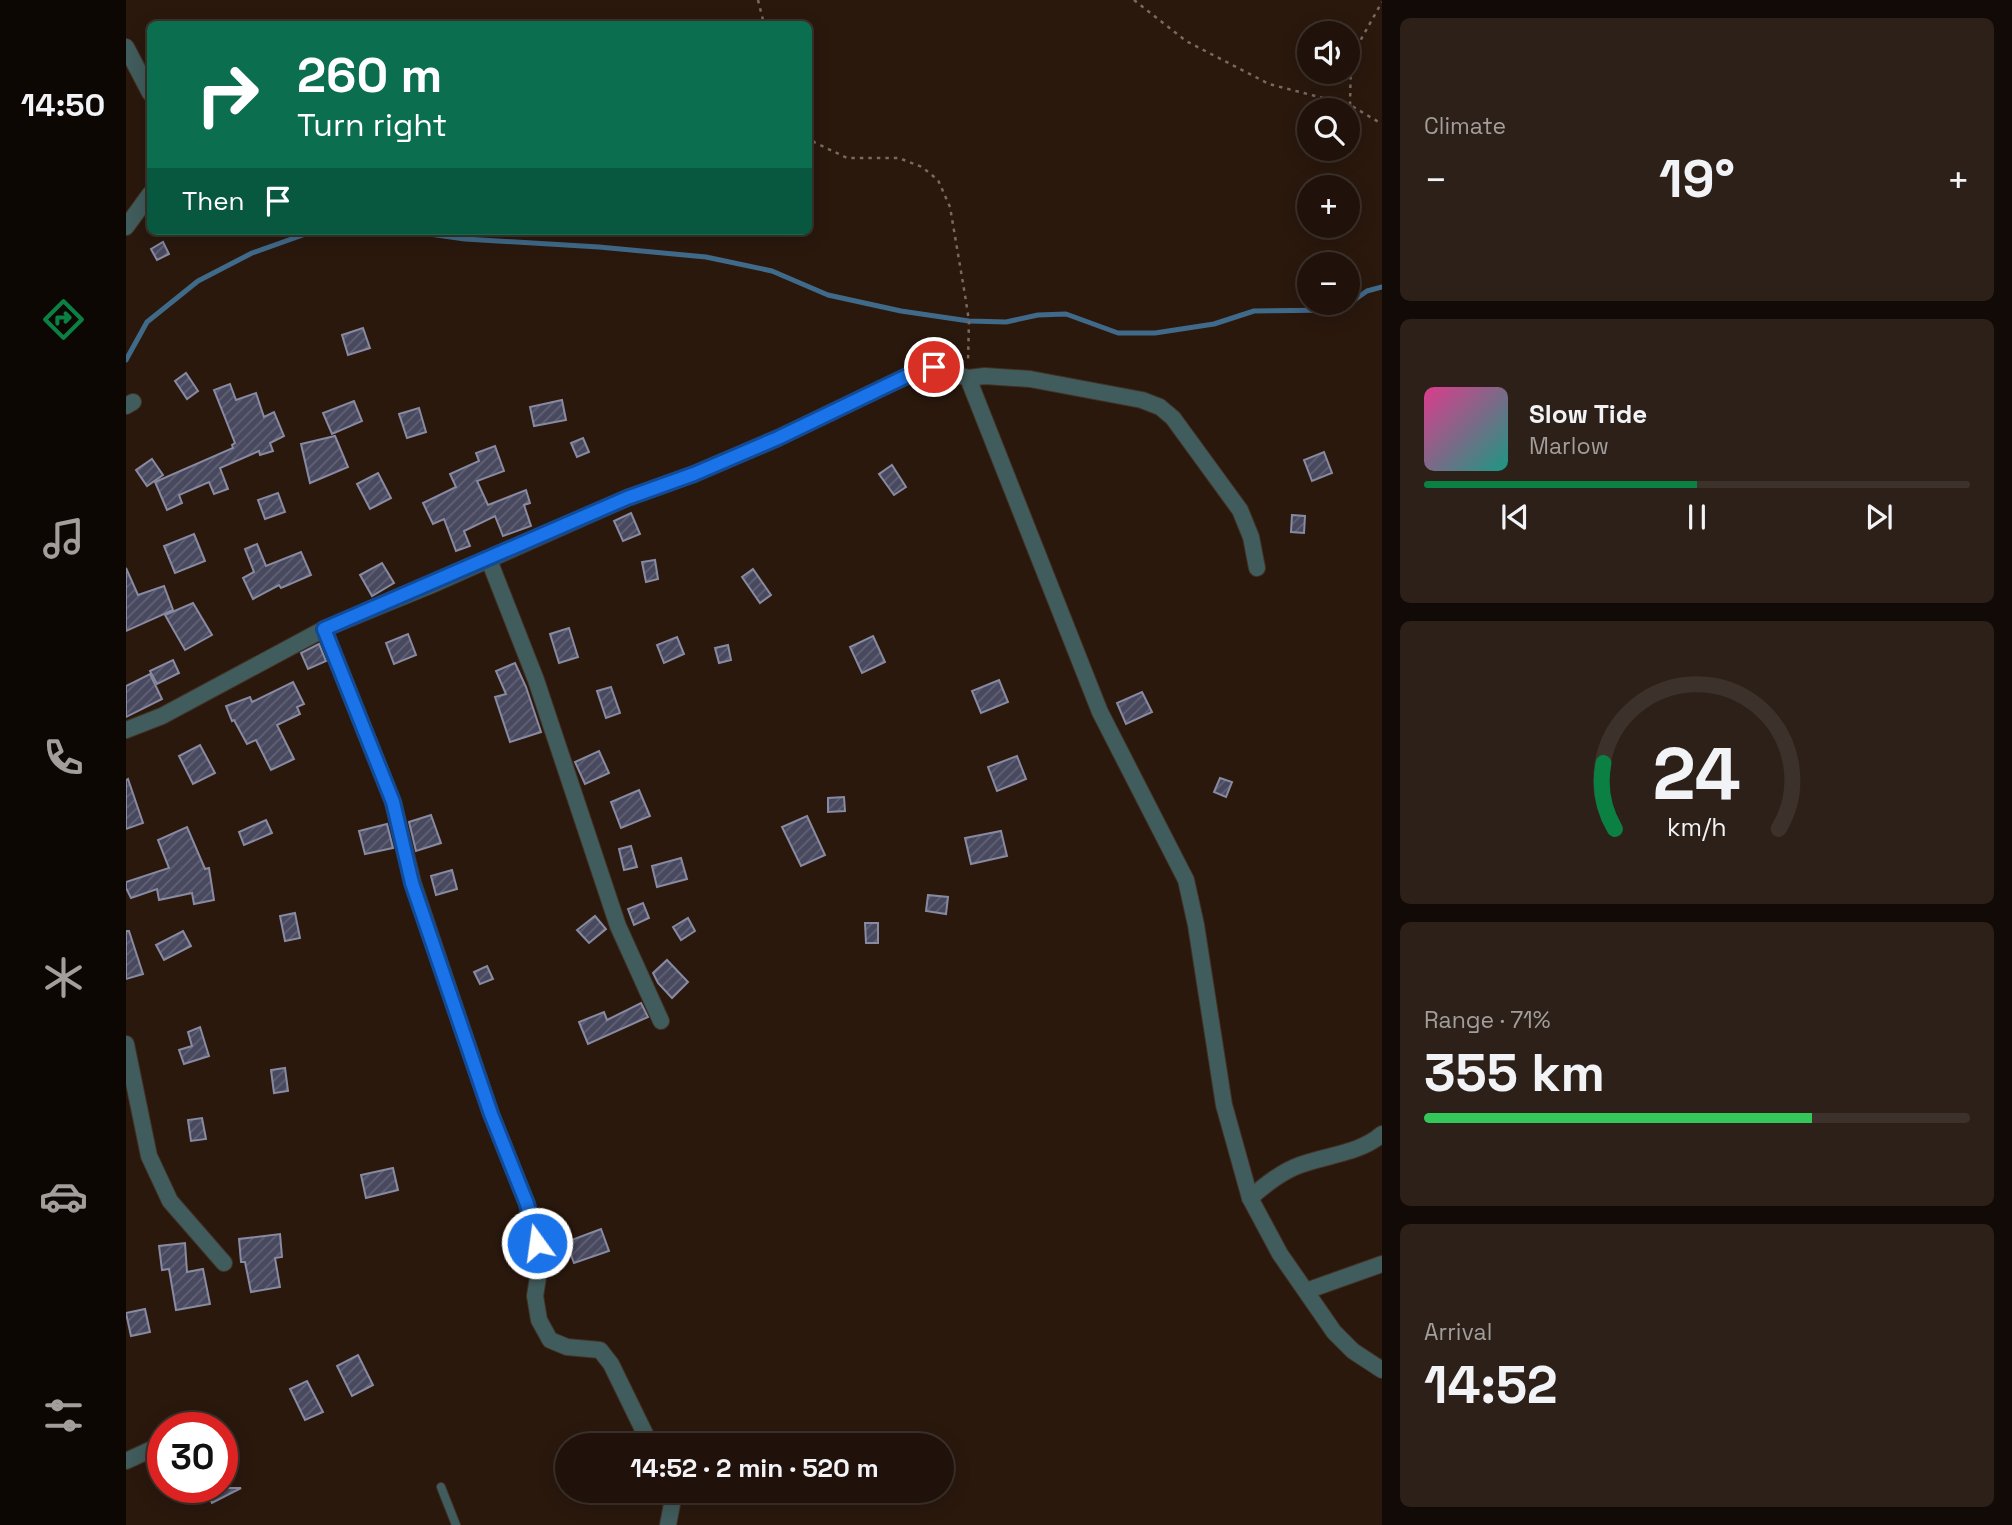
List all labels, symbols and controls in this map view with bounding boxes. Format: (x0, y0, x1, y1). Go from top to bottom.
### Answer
map controls (1297, 21, 1360, 315)
button: sound (1297, 21, 1360, 84)
text: 260 m (297, 44, 442, 106)
icon: right (182, 49, 273, 140)
text: 14:50 (21, 85, 105, 125)
button: search (1297, 98, 1360, 161)
text: Turn right (297, 105, 447, 145)
text: Climate (1424, 111, 1506, 141)
text: 19° (1659, 146, 1735, 212)
text: − (1424, 156, 1448, 204)
text: + (1946, 156, 1970, 204)
button: + (1297, 175, 1360, 238)
icon: arrive (259, 182, 297, 220)
text: Then (182, 184, 245, 218)
button: − (1297, 252, 1360, 315)
icon: directions (39, 295, 88, 344)
pin (904, 337, 964, 397)
icon: arrive (915, 348, 953, 386)
text: Slow Tide (1529, 397, 1647, 431)
text: Marlow (1529, 431, 1609, 461)
icon: previous (1496, 498, 1534, 536)
icon: pause (1678, 498, 1716, 536)
icon: next (1860, 498, 1898, 536)
icon: music (39, 514, 88, 563)
text: 24 (1653, 727, 1741, 820)
icon: phone (39, 733, 88, 782)
text: km/h (1667, 810, 1727, 842)
icon: climate (39, 953, 88, 1002)
text: Range · 71% (1424, 1005, 1550, 1035)
text: 355 km (1424, 1040, 1605, 1106)
icon: car (39, 1172, 88, 1221)
position arrow (500, 1206, 574, 1280)
text: Arrival (1424, 1317, 1492, 1347)
text: 14:52 (1424, 1352, 1558, 1418)
icon: filters (39, 1391, 88, 1440)
speed limit sign: 30 (147, 1412, 238, 1503)
text: 14:52 · 2 min · 520 m (630, 1451, 879, 1485)

